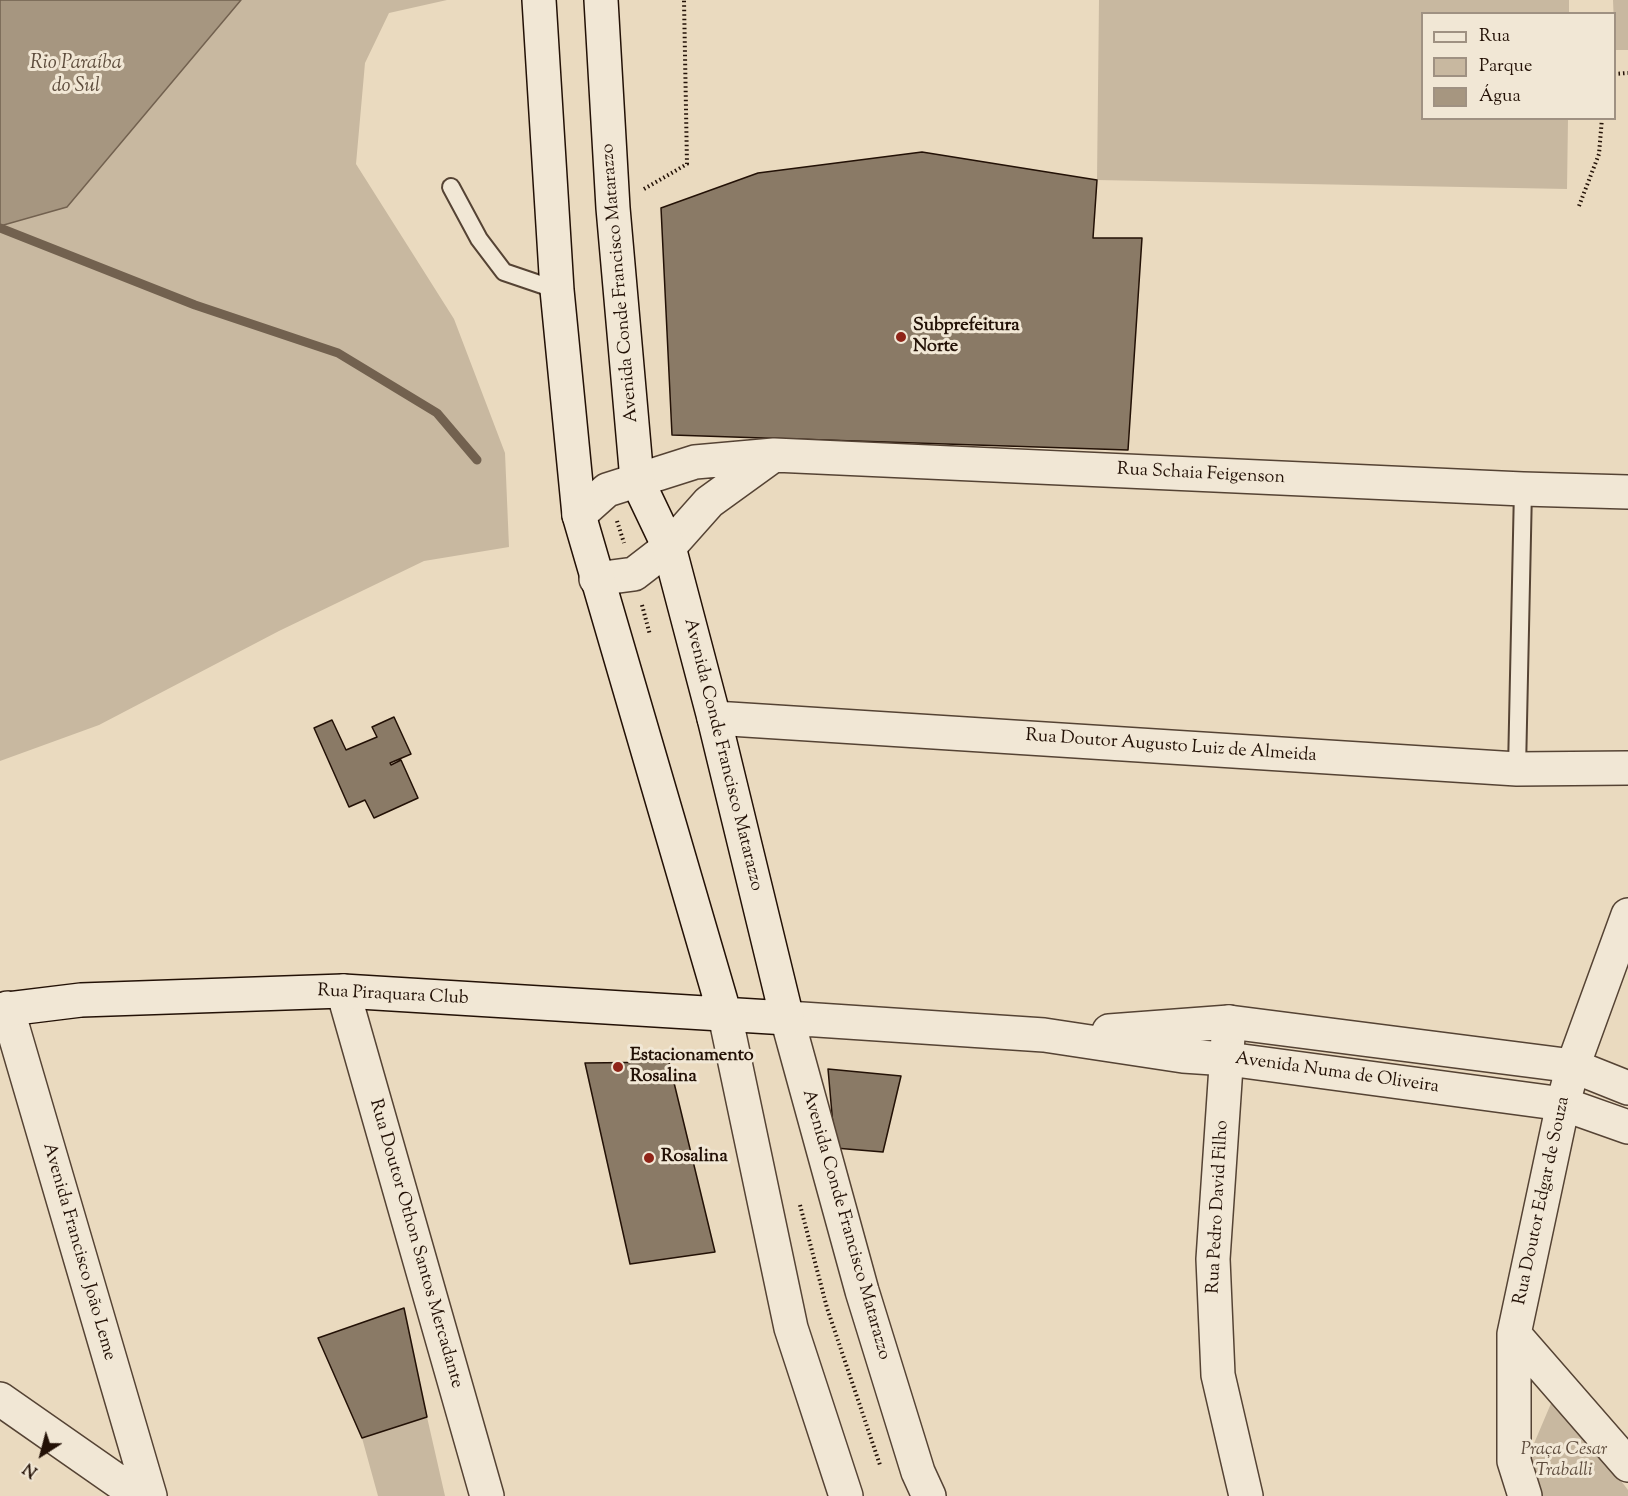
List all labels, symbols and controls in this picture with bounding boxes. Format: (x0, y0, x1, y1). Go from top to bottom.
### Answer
legend (1421, 12, 1616, 120)
text: Rua (1479, 24, 1510, 50)
water label: Rio Paraíba do Sul (30, 53, 122, 100)
text: Parque (1479, 54, 1532, 80)
text: Água (1479, 84, 1521, 110)
street label: Avenida Conde Francisco Matarazzo (598, 143, 644, 423)
place label: Subprefeitura Norte (913, 316, 1020, 358)
marker: Subprefeitura Norte (894, 330, 908, 344)
street label: Rua Schaia Feigenson (1116, 460, 1286, 490)
street label: Avenida Conde Francisco Matarazzo (678, 616, 766, 894)
street label: Rua Doutor Augusto Luiz de Almeida (1025, 726, 1317, 768)
street label: Rua Piraquara Club (317, 981, 469, 1011)
place label: Estacionamento Rosalina (630, 1046, 754, 1088)
street label: Avenida Numa de Oliveira (1234, 1049, 1440, 1099)
marker: Estacionamento Rosalina (611, 1060, 625, 1074)
street label: Avenida Conde Francisco Matarazzo (796, 1087, 894, 1363)
street label: Rua Doutor Edgar de Souza (1510, 1095, 1576, 1307)
street label: Rua Doutor Othon Santos Mercadante (363, 1097, 467, 1391)
street label: Rua Pedro David Filho (1204, 1120, 1234, 1294)
street label: Avenida Francisco João Leme (37, 1141, 119, 1363)
place label: Rosalina (661, 1147, 728, 1169)
marker: Rosalina (642, 1151, 656, 1165)
north arrow (12, 1424, 72, 1484)
park label: Praça Cesar Traballi (1521, 1440, 1607, 1482)
text: N (19, 1456, 43, 1482)

